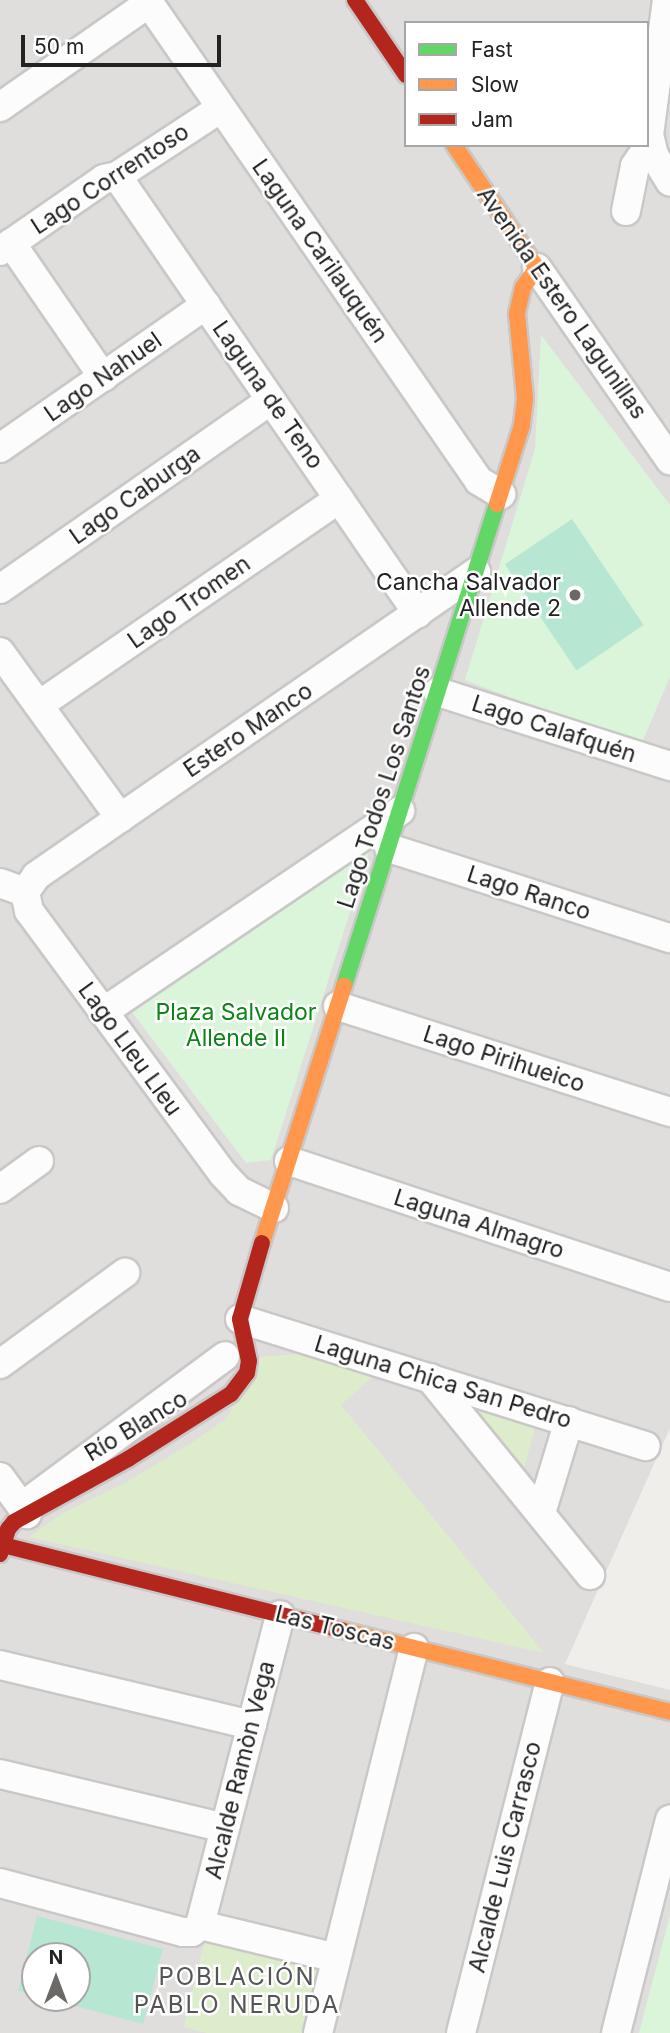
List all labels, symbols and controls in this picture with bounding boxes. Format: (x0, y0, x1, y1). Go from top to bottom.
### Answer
scale bar (24, 21, 224, 65)
legend (404, 21, 649, 147)
text: 50 m (34, 34, 84, 59)
text: Fast (471, 37, 513, 62)
text: Slow (471, 72, 519, 97)
text: Jam (471, 107, 513, 132)
street label: Lago Correntoso (26, 118, 194, 240)
street label: Laguna Carilauquén (246, 154, 394, 348)
street label: Avenida Estero Lagunillas (471, 182, 653, 424)
street label: Laguna de Teno (207, 316, 329, 474)
street label: Lago Nahuel (39, 326, 167, 428)
street label: Lago Caburga (64, 440, 206, 550)
street label: Lago Tromen (122, 550, 256, 654)
place label: Cancha Salvador Allende 2 (376, 568, 561, 622)
marker: Cancha Salvador Allende 2 (567, 587, 583, 603)
street label: Lago Todos Los Santos (332, 662, 436, 912)
street label: Estero Manco (178, 677, 318, 783)
street label: Lago Calafquén (468, 689, 640, 769)
street label: Lago Ranco (464, 860, 594, 926)
street label: Lago Lleu Lleu (72, 977, 188, 1121)
park label: Plaza Salvador Allende II (156, 998, 316, 1052)
street label: Lago Pirihueico (420, 1020, 588, 1098)
street label: Laguna Almagro (390, 1183, 568, 1265)
street label: Laguna Chica San Pedro (311, 1330, 575, 1434)
street label: Río Blanco (80, 1385, 192, 1467)
street label: Las Toscas (273, 1600, 397, 1656)
street label: Alcalde Ramòn Vega (200, 1658, 280, 1882)
street label: Alcalde Luis Carrasco (463, 1738, 547, 1976)
north arrow (21, 1942, 91, 2012)
text: N (49, 1946, 63, 1969)
district label: POBLACIÓN PABLO NERUDA (135, 1963, 339, 2019)

